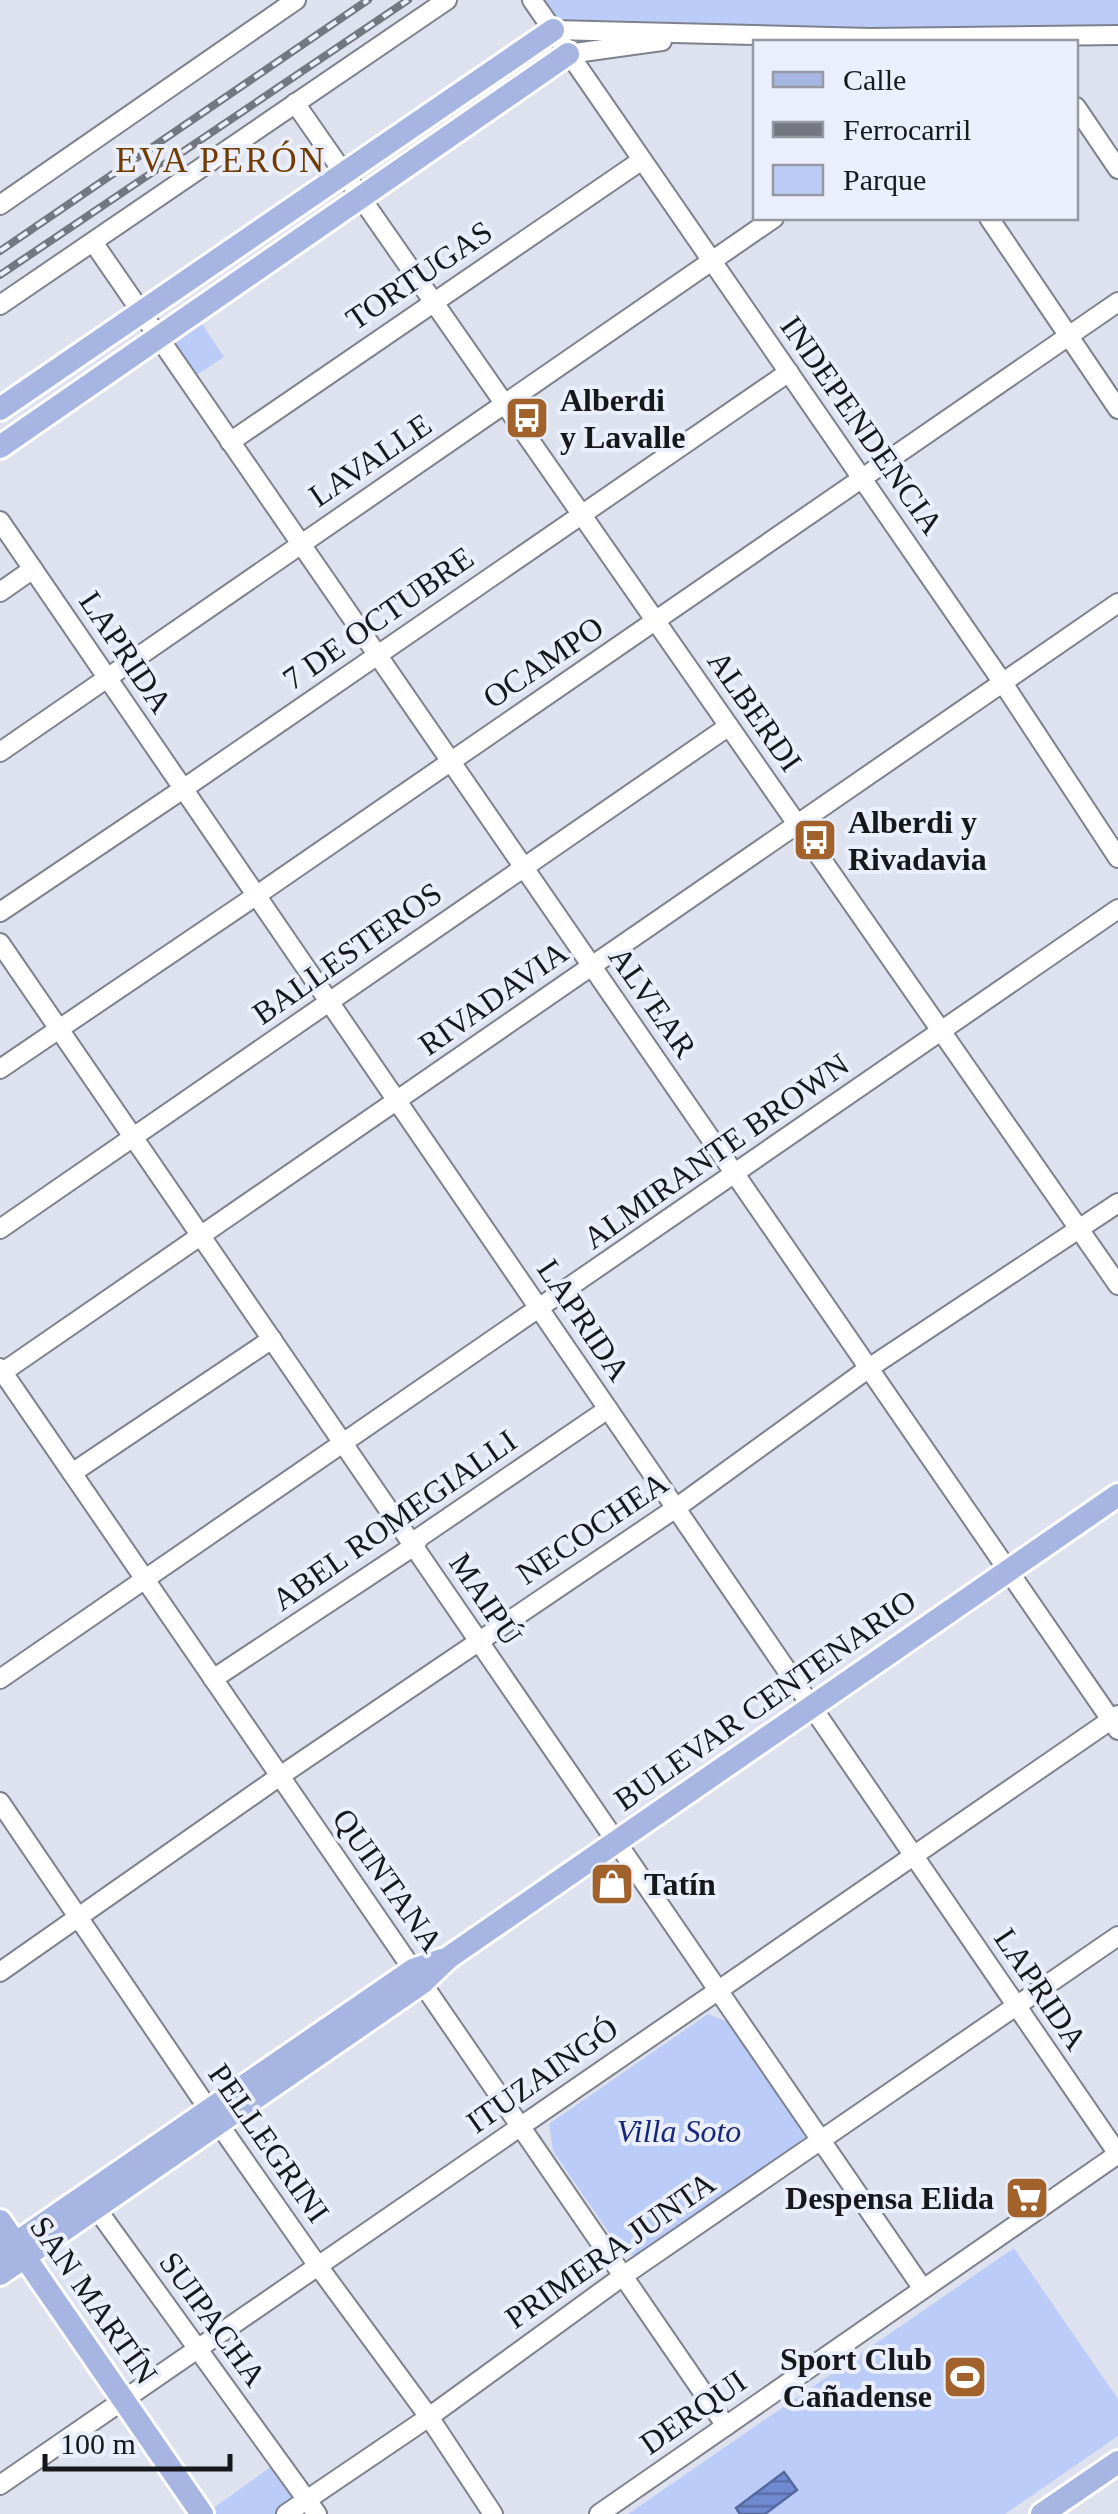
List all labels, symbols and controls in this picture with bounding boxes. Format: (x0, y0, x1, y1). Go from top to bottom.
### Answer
legend (753, 40, 1078, 220)
text: Calle (843, 63, 906, 96)
text: Ferrocarril (843, 113, 971, 146)
district label: EVA PERÓN (115, 140, 327, 180)
text: Parque (843, 163, 926, 196)
street label: TORTUGAS (339, 213, 499, 337)
street label: INDEPENDENCIA (773, 309, 951, 541)
place label: Alberdi y Lavalle (560, 382, 685, 455)
bus stop icon: Alberdi y Lavalle (504, 395, 550, 441)
street label: LAVALLE (302, 406, 438, 514)
street label: 7 DE OCTUBRE (276, 539, 480, 697)
street label: LAPRIDA (72, 584, 180, 720)
street label: OCAMPO (476, 609, 610, 715)
street label: ALBERDI (700, 644, 810, 778)
place label: Alberdi y Rivadavia (848, 804, 987, 877)
bus stop icon: Alberdi y Rivadavia (792, 817, 838, 863)
street label: BALLESTEROS (246, 875, 448, 1031)
street label: RIVADAVIA (412, 934, 574, 1062)
street label: ALVEAR (602, 940, 704, 1065)
street label: ALMIRANTE BROWN (576, 1046, 856, 1256)
street label: LAPRIDA (530, 1252, 638, 1388)
street label: ABEL ROMEGIALLI (265, 1422, 523, 1618)
street label: NECOCHEA (510, 1464, 674, 1592)
street label: MAIPÚ (442, 1546, 530, 1652)
street label: BULEVAR CENTENARIO (607, 1582, 923, 1818)
street label: QUINTANA (326, 1802, 450, 1958)
shop icon: Tatín (589, 1861, 635, 1907)
place label: Tatín (644, 1866, 716, 1902)
street label: LAPRIDA (987, 1921, 1095, 2057)
street label: ITUZAINGÓ (460, 2010, 624, 2140)
street label: PELLEGRINI (201, 2057, 337, 2229)
park label: Villa Soto (617, 2113, 741, 2149)
street label: PRIMERA JUNTA (498, 2164, 722, 2336)
supermarket icon: Despensa Elida (1004, 2175, 1050, 2221)
place label: Despensa Elida (785, 2180, 994, 2216)
street label: SAN MARTÍN (23, 2209, 165, 2391)
street label: SUIPACHA (152, 2245, 274, 2393)
place label: Sport Club Cañadense (780, 2341, 932, 2414)
sports icon: Sport Club Cañadense (942, 2354, 988, 2400)
street label: DERQUI (633, 2363, 753, 2461)
scale bar (45, 2409, 230, 2471)
text: 100 m (60, 2427, 136, 2460)

